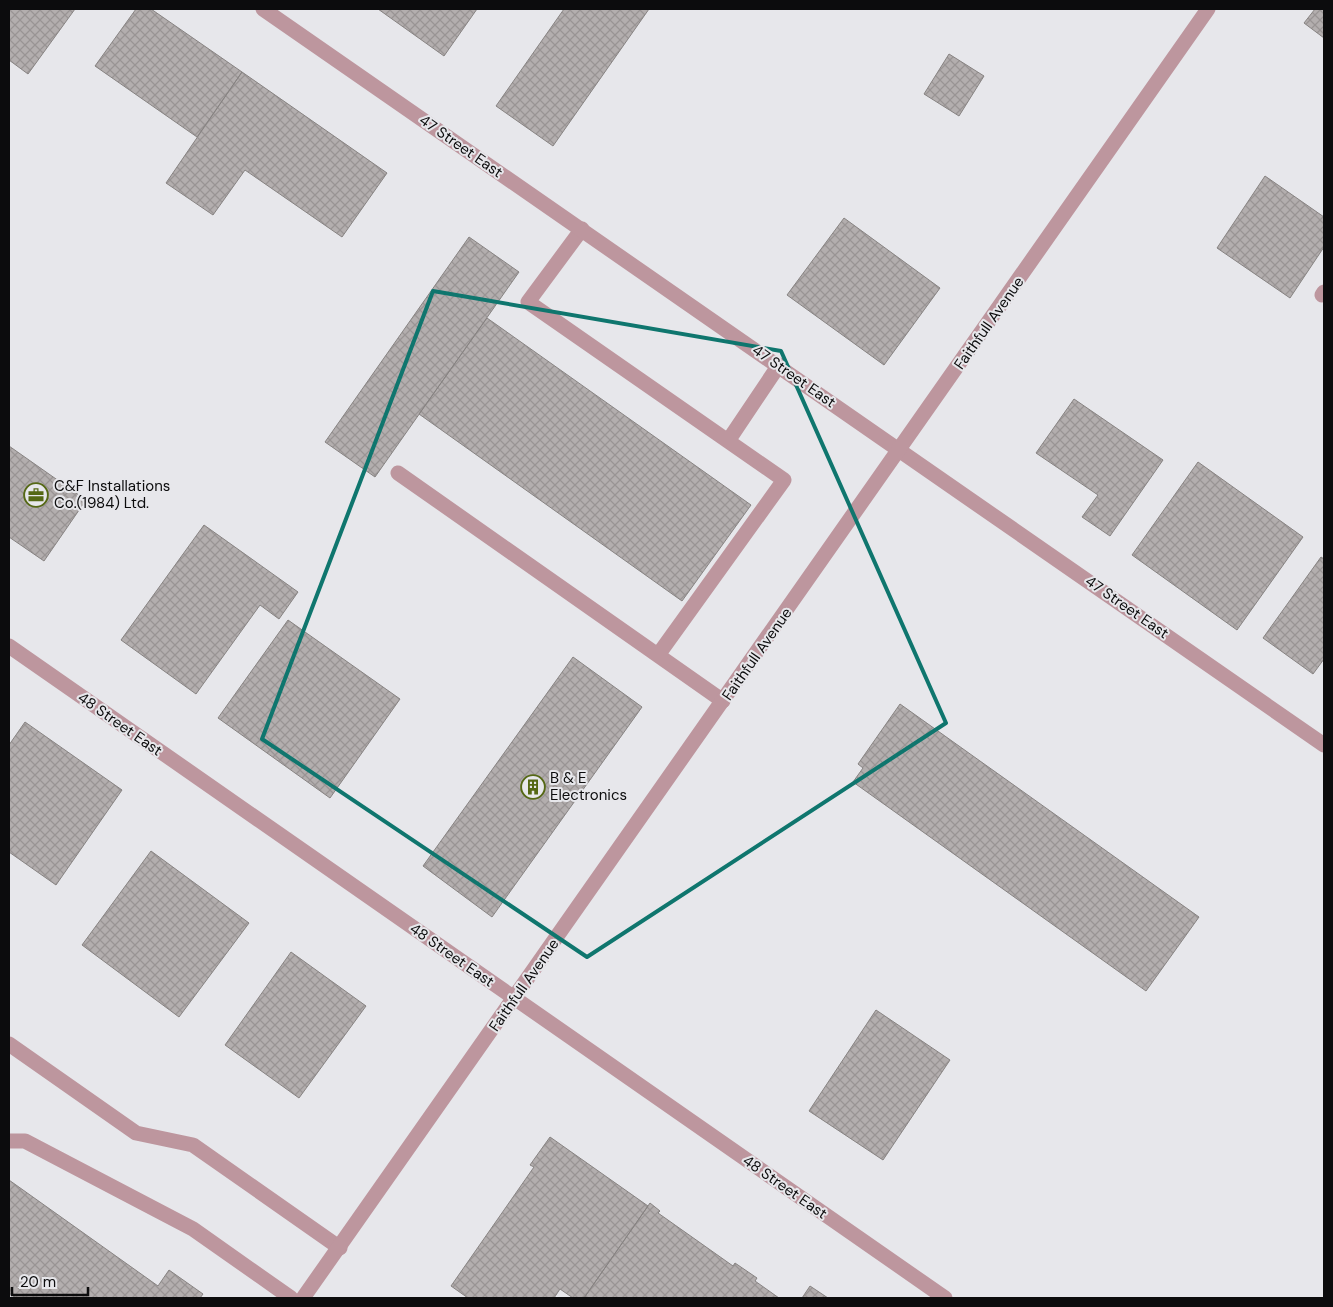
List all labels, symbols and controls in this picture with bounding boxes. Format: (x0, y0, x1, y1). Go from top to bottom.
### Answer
street label: 47 Street East (415, 110, 507, 182)
street label: Faithfull Avenue (950, 273, 1028, 373)
street label: 47 Street East (748, 340, 840, 412)
place label: C&F Installations Co.(1984) Ltd. (54, 476, 170, 513)
office icon: C&F Installations Co.(1984) Ltd. (23, 482, 49, 508)
street label: 47 Street East (1081, 571, 1173, 643)
street label: Faithfull Avenue (718, 604, 796, 704)
street label: 48 Street East (74, 688, 166, 760)
place label: B & E Electronics (550, 768, 627, 805)
building icon: B & E Electronics (520, 774, 546, 800)
street label: 48 Street East (406, 919, 498, 991)
street label: Faithfull Avenue (485, 935, 563, 1035)
street label: 48 Street East (739, 1151, 831, 1223)
scale bar (12, 1264, 89, 1296)
text: 20 m (20, 1272, 56, 1292)

